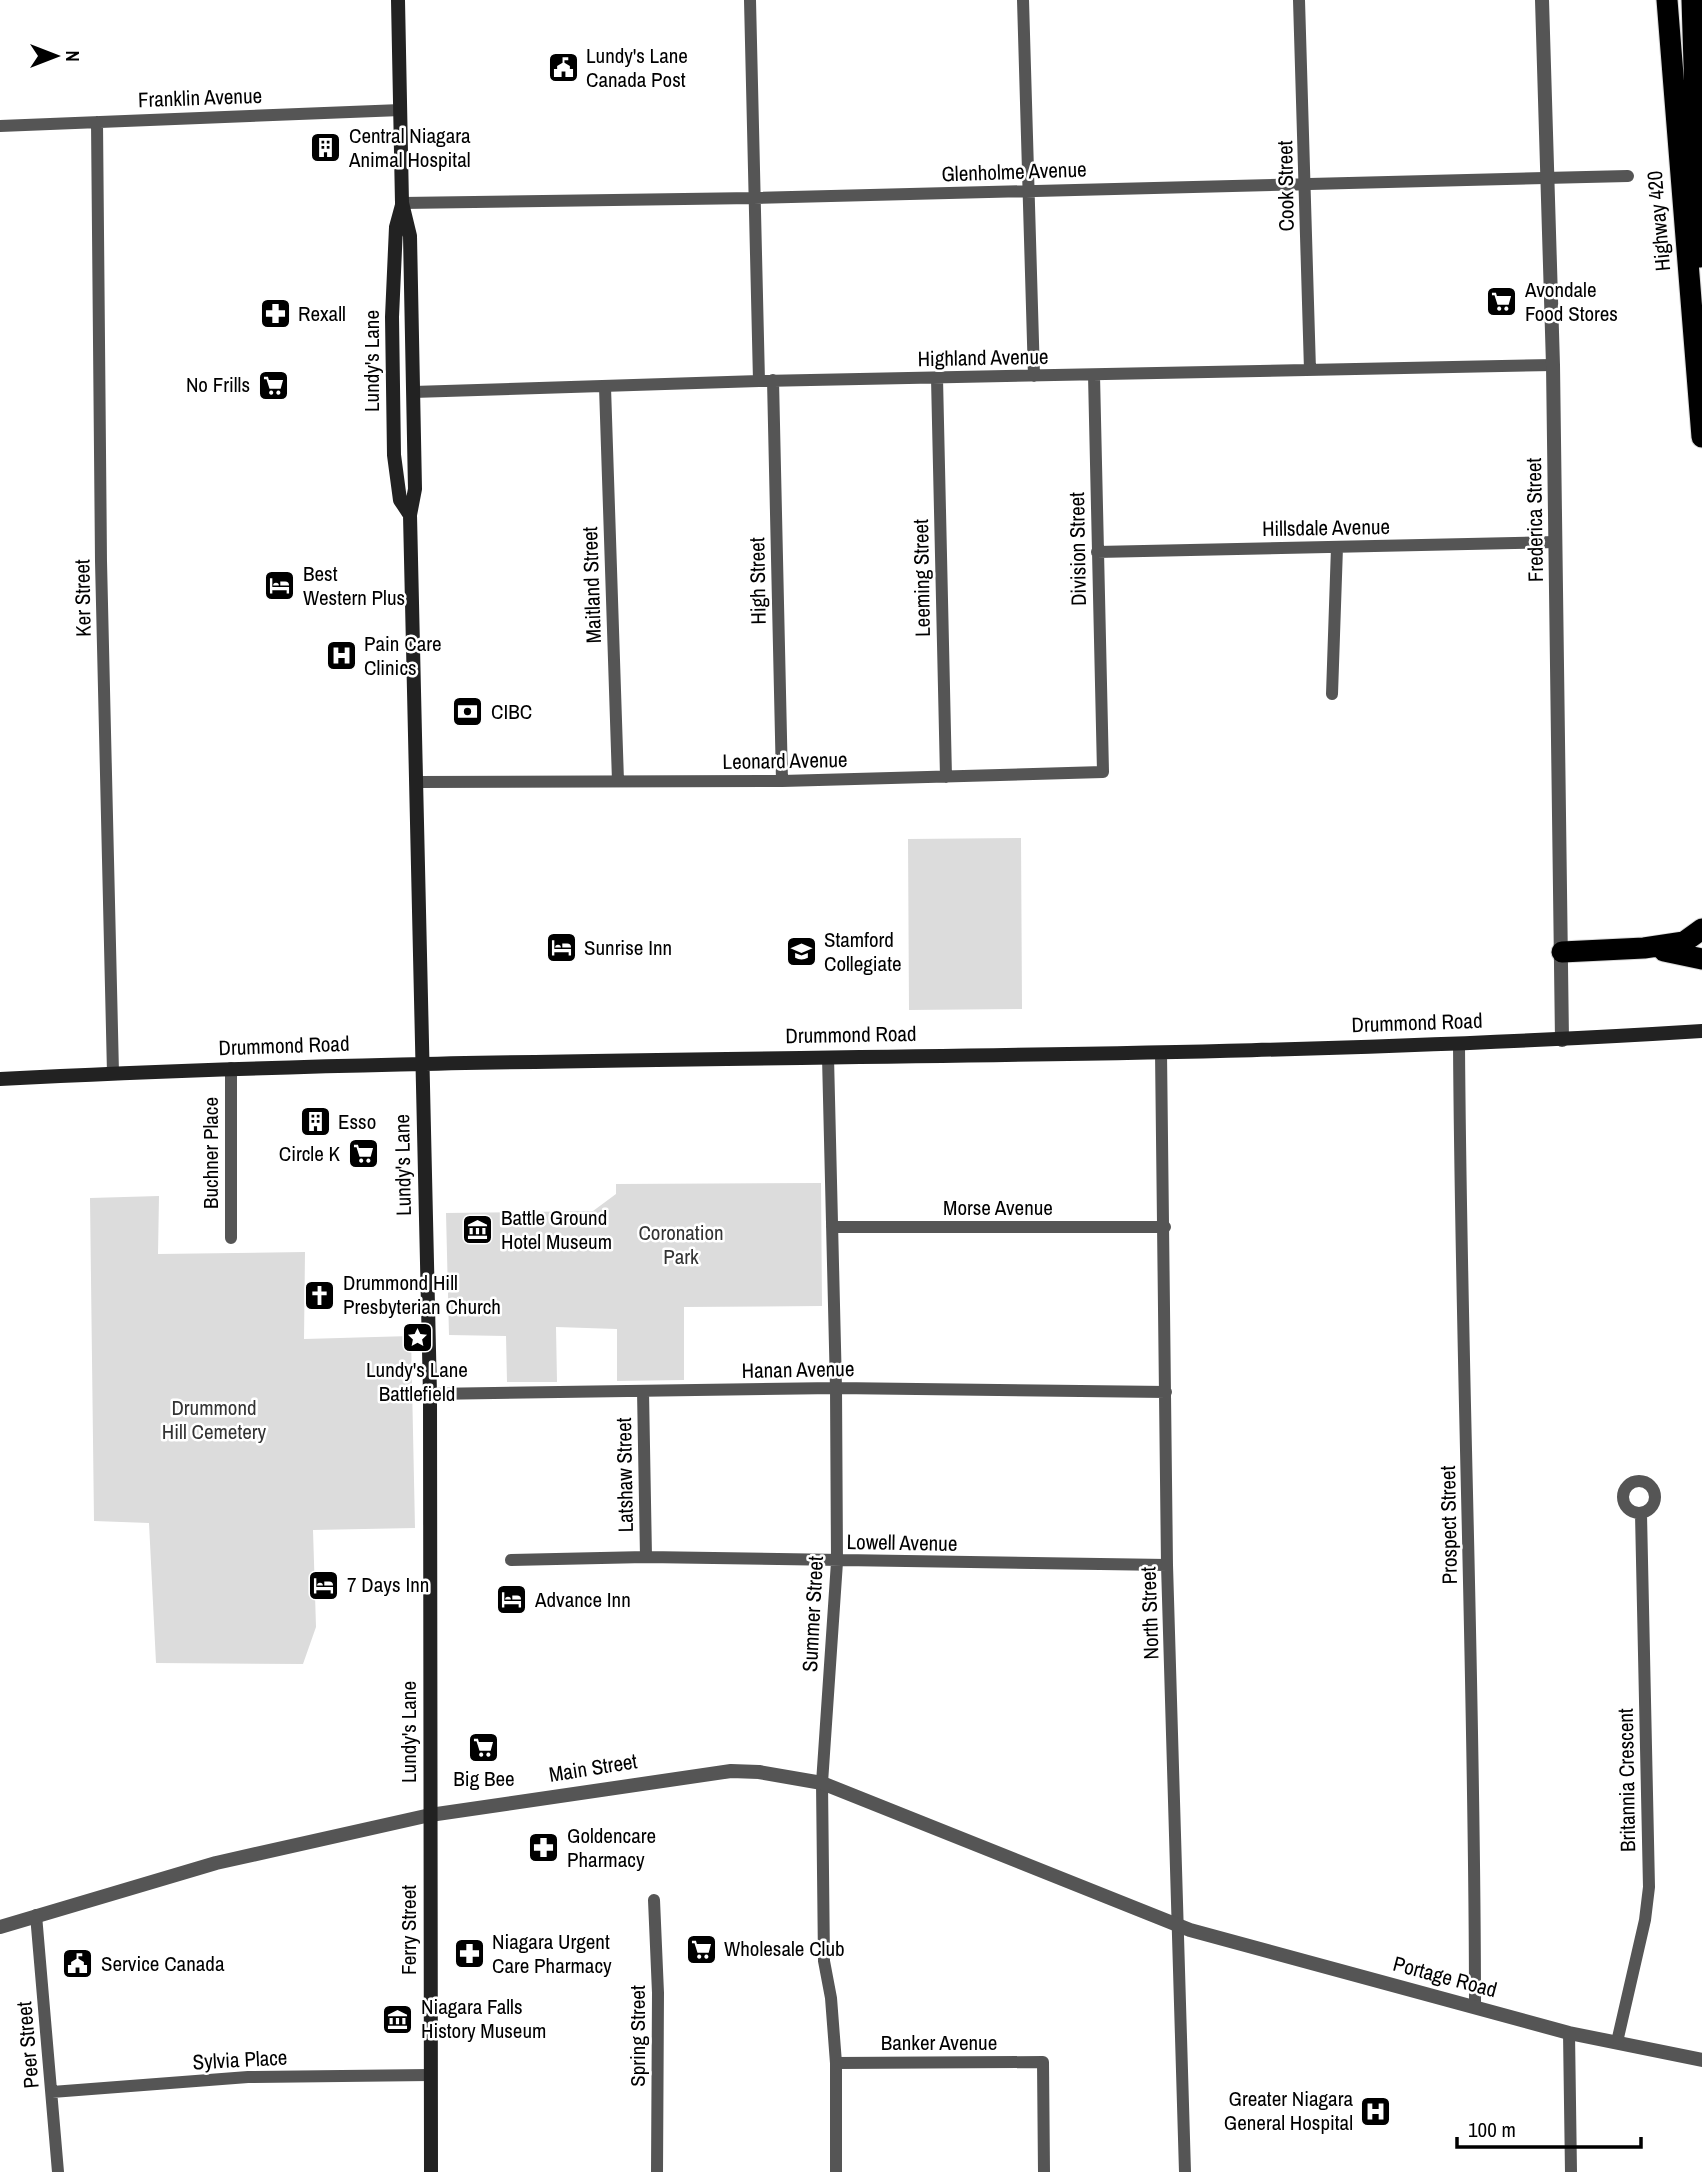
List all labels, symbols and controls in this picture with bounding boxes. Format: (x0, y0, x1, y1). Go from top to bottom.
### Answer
north arrow (21, 21, 91, 91)
place label: Lundy's Lane Canada Post (586, 41, 688, 94)
text: N (60, 50, 86, 62)
public building icon: Lundy's Lane Canada Post (546, 51, 580, 85)
street label: Franklin Avenue (137, 81, 263, 114)
place label: Central Niagara Animal Hospital (348, 121, 471, 174)
building icon: Central Niagara Animal Hospital (309, 131, 343, 165)
street label: Cook Street (1270, 140, 1301, 232)
street label: Glenholme Avenue (941, 154, 1087, 189)
street label: Highway 420 (1640, 170, 1677, 272)
place label: Avondale Food Stores (1524, 275, 1618, 328)
supermarket icon: Avondale Food Stores (1485, 285, 1519, 319)
pharmacy icon: Rexall (258, 297, 292, 331)
place label: Rexall (298, 299, 346, 328)
street label: Lundy's Lane (357, 310, 386, 412)
street label: Highland Avenue (917, 342, 1049, 373)
supermarket icon: No Frills (256, 368, 290, 402)
place label: No Frills (186, 370, 250, 399)
street label: Frederica Street (1519, 457, 1550, 582)
street label: Division Street (1062, 492, 1093, 606)
street label: Hillsdale Avenue (1262, 512, 1390, 543)
street label: Leeming Street (906, 519, 937, 637)
street label: Maitland Street (575, 526, 608, 644)
street label: High Street (742, 537, 773, 625)
street label: Ker Street (67, 559, 98, 637)
place label: Best Western Plus (303, 559, 405, 612)
hotel icon: Best Western Plus (263, 569, 297, 603)
place label: Pain Care Clinics (364, 629, 442, 682)
hospital icon: Pain Care Clinics (324, 639, 358, 673)
bank icon: CIBC (451, 695, 485, 729)
place label: CIBC (491, 697, 532, 726)
street label: Leonard Avenue (722, 745, 848, 776)
place label: Stamford Collegiate (824, 925, 902, 978)
hotel icon: Sunrise Inn (544, 931, 578, 965)
place label: Sunrise Inn (584, 933, 672, 962)
school or university icon: Stamford Collegiate (784, 935, 818, 969)
street label: Drummond Road (1351, 1006, 1483, 1039)
street label: Drummond Road (785, 1019, 917, 1050)
street label: Drummond Road (218, 1029, 350, 1062)
street label: Buchner Place (196, 1097, 225, 1209)
building icon: Esso (298, 1105, 332, 1139)
place label: Esso (338, 1107, 376, 1136)
street label: Lundy's Lane (387, 1114, 418, 1216)
supermarket icon: Circle K (346, 1137, 380, 1171)
place label: Circle K (279, 1139, 340, 1168)
street label: Morse Avenue (943, 1193, 1053, 1222)
place label: Battle Ground Hotel Museum (501, 1203, 612, 1256)
museum icon: Battle Ground Hotel Museum (461, 1213, 495, 1247)
park label: Coronation Park (638, 1218, 724, 1271)
place label: Drummond Hill Presbyterian Church (343, 1268, 501, 1321)
church icon: Drummond Hill Presbyterian Church (303, 1278, 337, 1312)
place icon: Lundy's Lane Battlefield (400, 1321, 434, 1355)
street label: Hanan Avenue (741, 1354, 855, 1385)
place label: Lundy's Lane Battlefield (366, 1355, 468, 1408)
park label: Drummond Hill Cemetery (162, 1393, 267, 1446)
street label: Latshaw Street (609, 1417, 640, 1533)
street label: Prospect Street (1433, 1465, 1464, 1585)
street label: Lowell Avenue (846, 1527, 958, 1558)
street label: Summer Street (795, 1555, 830, 1673)
street label: North Street (1133, 1566, 1166, 1660)
hotel icon: 7 Days Inn (307, 1568, 341, 1602)
place label: 7 Days Inn (347, 1570, 429, 1599)
hotel icon: Advance Inn (495, 1583, 529, 1617)
place label: Advance Inn (534, 1585, 631, 1614)
street label: Lundy's Lane (394, 1681, 423, 1783)
street label: Britannia Crescent (1611, 1708, 1642, 1852)
supermarket icon: Big Bee (467, 1730, 501, 1764)
street label: Main Street (547, 1746, 639, 1789)
place label: Big Bee (453, 1764, 515, 1793)
place label: Goldencare Pharmacy (567, 1821, 656, 1874)
pharmacy icon: Goldencare Pharmacy (527, 1831, 561, 1865)
street label: Ferry Street (394, 1885, 423, 1975)
place label: Niagara Urgent Care Pharmacy (492, 1927, 612, 1980)
supermarket icon: Wholesale Club (684, 1932, 718, 1966)
place label: Wholesale Club (724, 1934, 845, 1963)
pharmacy icon: Niagara Urgent Care Pharmacy (452, 1937, 486, 1971)
public building icon: Service Canada (61, 1947, 95, 1981)
place label: Service Canada (101, 1949, 225, 1978)
street label: Portage Road (1390, 1949, 1500, 2004)
street label: Spring Street (623, 1985, 652, 2087)
place label: Niagara Falls History Museum (421, 1992, 546, 2045)
street label: Peer Street (9, 2000, 46, 2090)
museum icon: Niagara Falls History Museum (381, 2002, 415, 2036)
street label: Banker Avenue (881, 2028, 997, 2057)
street label: Sylvia Place (192, 2043, 288, 2076)
place label: Greater Niagara General Hospital (1224, 2084, 1353, 2137)
hospital icon: Greater Niagara General Hospital (1359, 2094, 1393, 2128)
scale bar (1457, 2106, 1641, 2150)
text: 100 m (1468, 2115, 1516, 2144)

